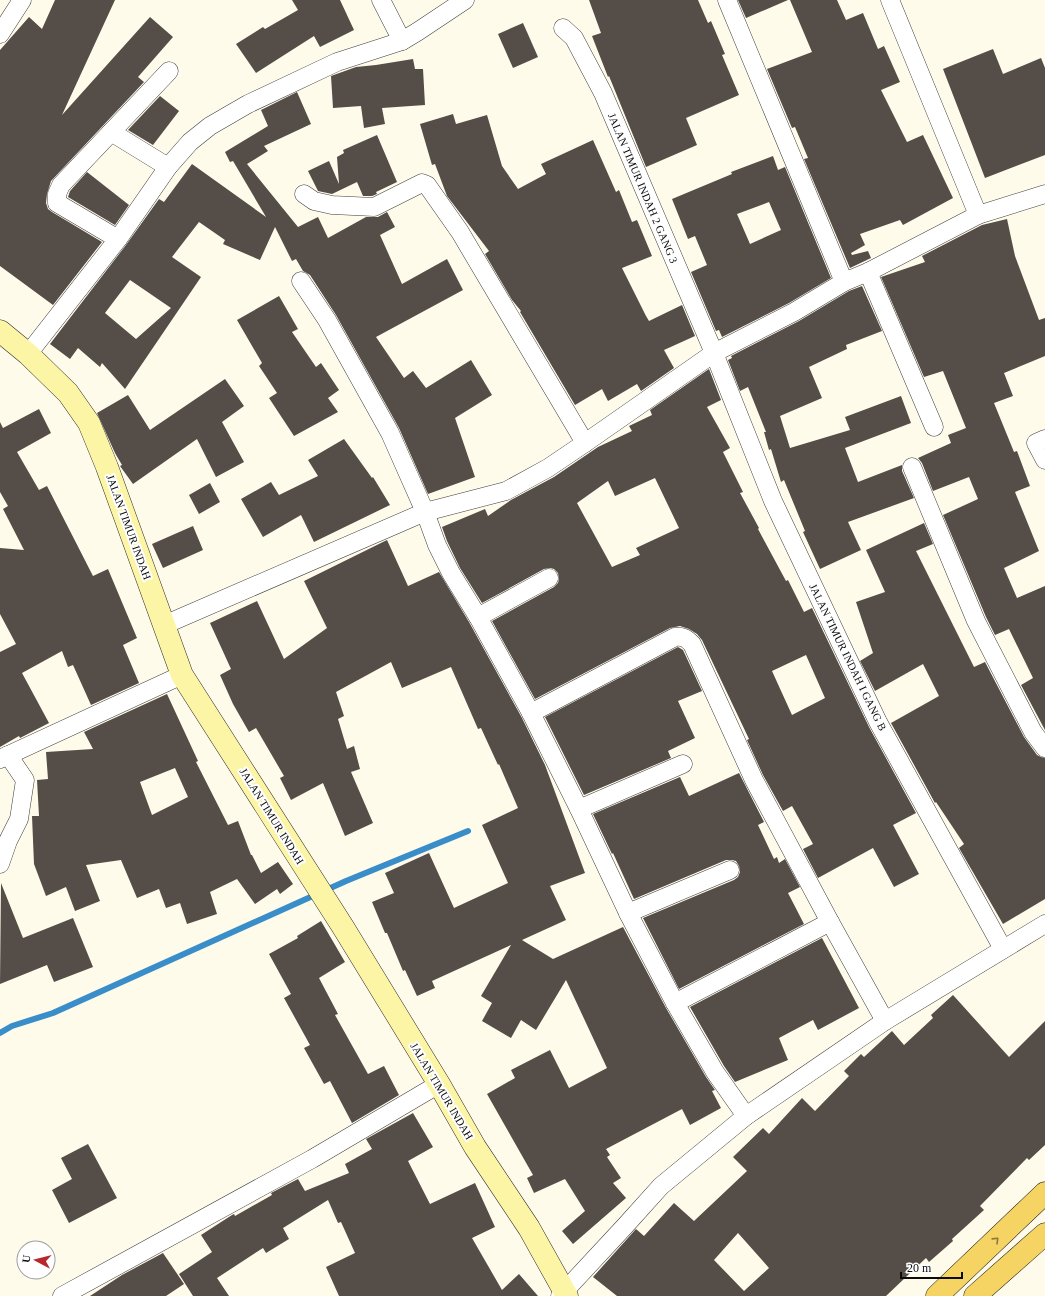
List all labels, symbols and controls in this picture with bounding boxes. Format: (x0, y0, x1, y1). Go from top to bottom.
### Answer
street label: JALAN TIMUR INDAH 2 GANG 3 (606, 111, 680, 265)
street label: JALAN TIMUR INDAH (104, 473, 154, 581)
street label: JALAN TIMUR INDAH I GANG B (807, 582, 889, 732)
street label: JALAN TIMUR INDAH (237, 766, 307, 866)
street label: JALAN TIMUR INDAH (408, 1040, 476, 1142)
one-way arrow (991, 1237, 999, 1245)
north arrow (16, 1240, 56, 1280)
text: U (20, 1254, 33, 1263)
scale bar (901, 1254, 962, 1280)
text: 20 m (907, 1261, 932, 1275)

